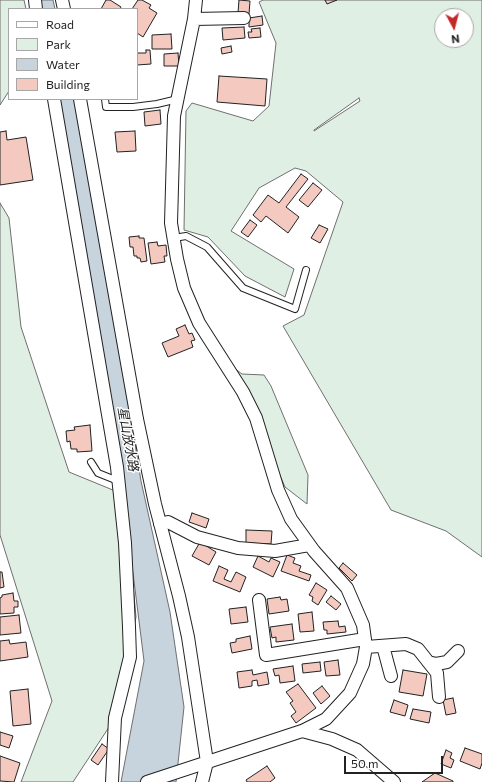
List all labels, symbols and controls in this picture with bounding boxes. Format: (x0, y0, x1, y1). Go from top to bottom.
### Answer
legend (8, 8, 138, 100)
north arrow (434, 8, 474, 48)
text: Road (46, 17, 74, 31)
text: N (451, 32, 460, 46)
text: Park (46, 37, 71, 51)
text: Water (46, 57, 80, 71)
text: Building (46, 77, 90, 91)
water label: 星山放水路 (115, 406, 141, 472)
scale bar (346, 748, 445, 774)
text: 50 m (351, 756, 379, 770)

